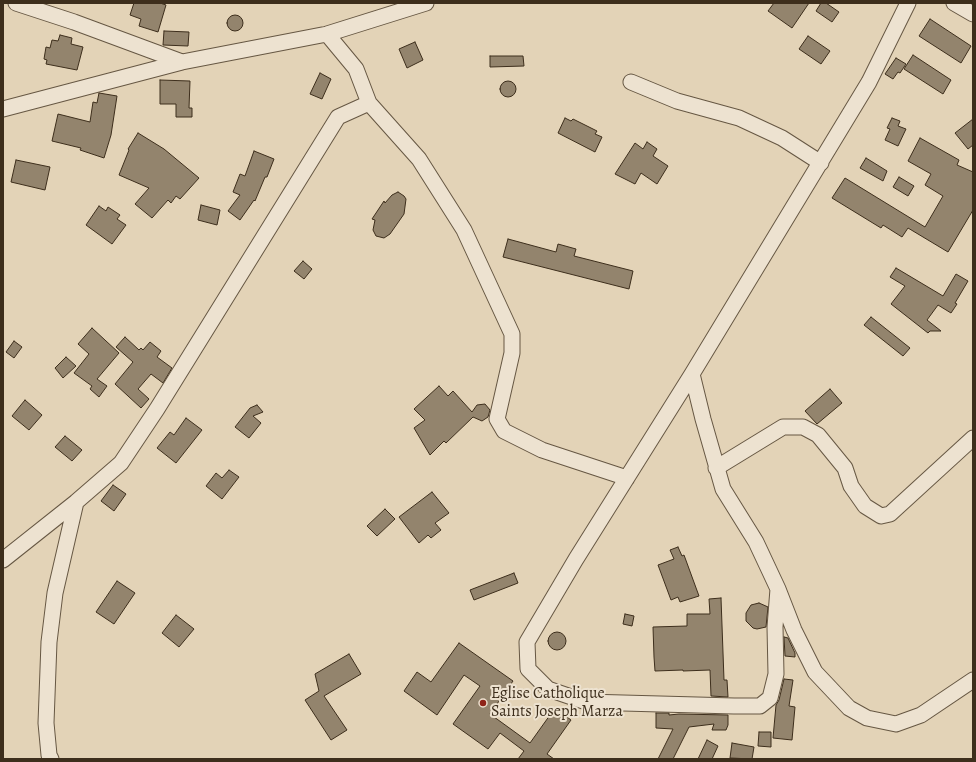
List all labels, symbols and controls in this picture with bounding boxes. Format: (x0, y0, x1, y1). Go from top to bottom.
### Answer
place label: Eglise Catholique Saints Joseph Marza (491, 684, 623, 722)
marker: Eglise Catholique Saints Joseph Marza (478, 698, 488, 708)

